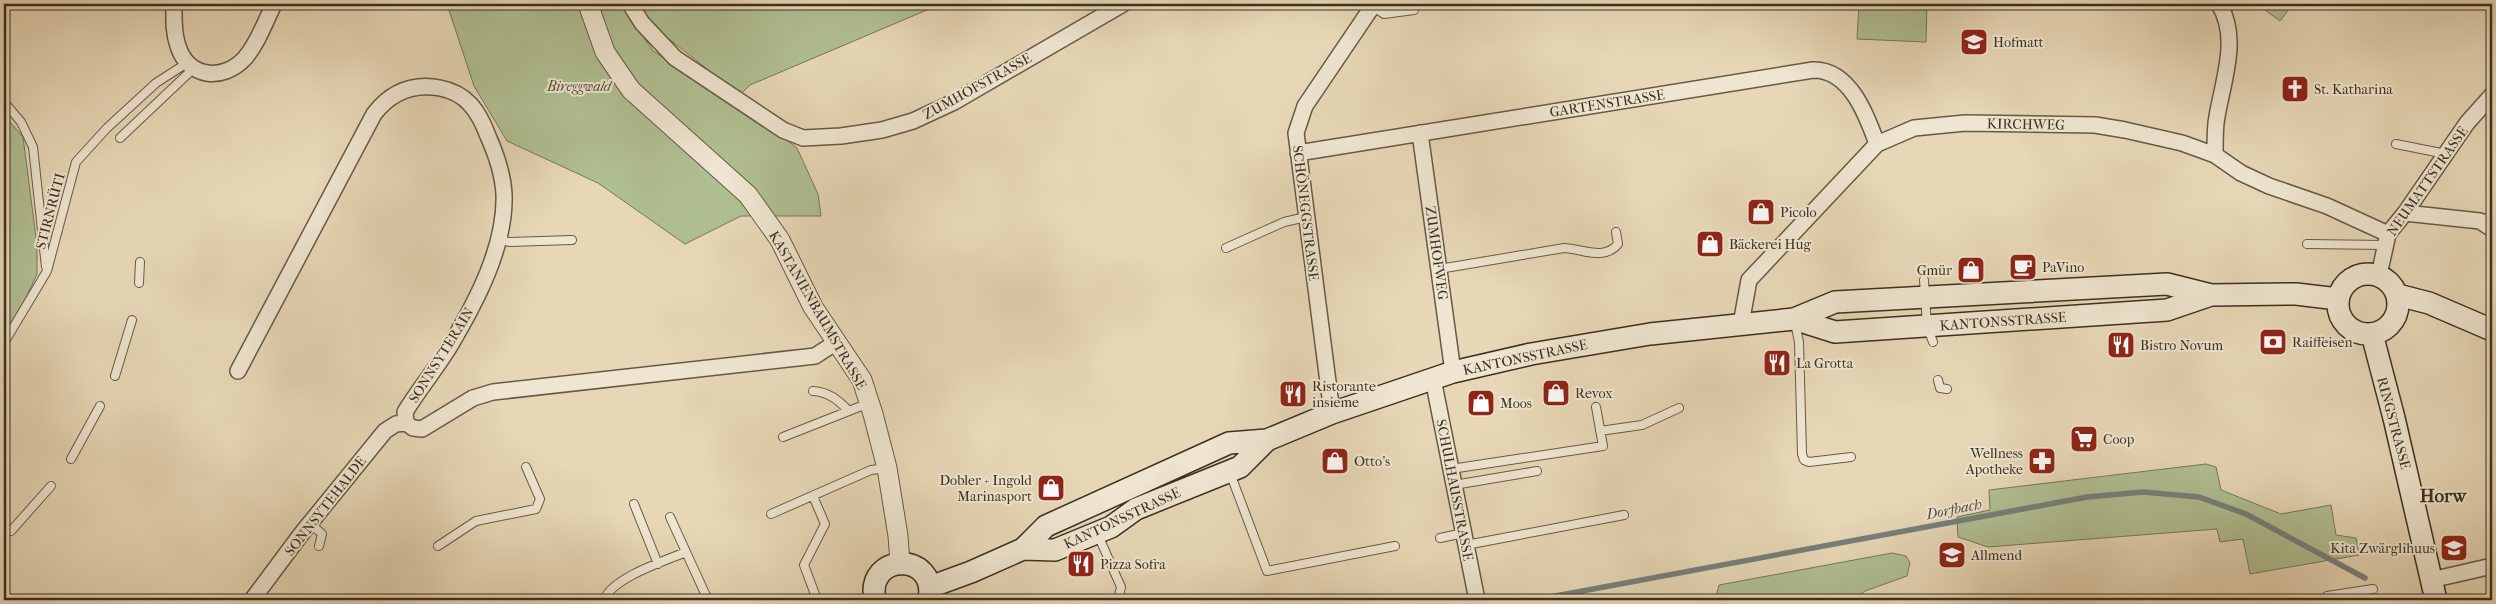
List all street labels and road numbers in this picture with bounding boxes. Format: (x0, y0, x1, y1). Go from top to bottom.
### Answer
street label: ZUMHOFSTRASSE (920, 49, 1035, 123)
street label: GARTENSTRASSE (1548, 86, 1666, 121)
street label: KIRCHWEG (1987, 115, 2065, 134)
street label: NEUMATTSTRASSE (2383, 123, 2472, 239)
street label: SCHÖNEGGSTRASSE (1289, 144, 1323, 282)
street label: STIRNRÜTI (32, 171, 69, 251)
street label: ZUMHOFWEG (1421, 205, 1452, 301)
street label: KASTANIENBAUMSTRASSE (765, 228, 870, 393)
street label: SONNSYTERAIN (405, 304, 478, 406)
street label: KANTONSSTRASSE (1939, 309, 2067, 334)
street label: KANTONSSTRASSE (1461, 336, 1589, 379)
street label: RINGSTRASSE (2373, 375, 2414, 472)
street label: SCHULHAUSSTRASSE (1432, 418, 1477, 563)
street label: SONNSYTEHALDE (281, 453, 370, 560)
street label: KANTONSSTRASSE (1061, 484, 1184, 553)

